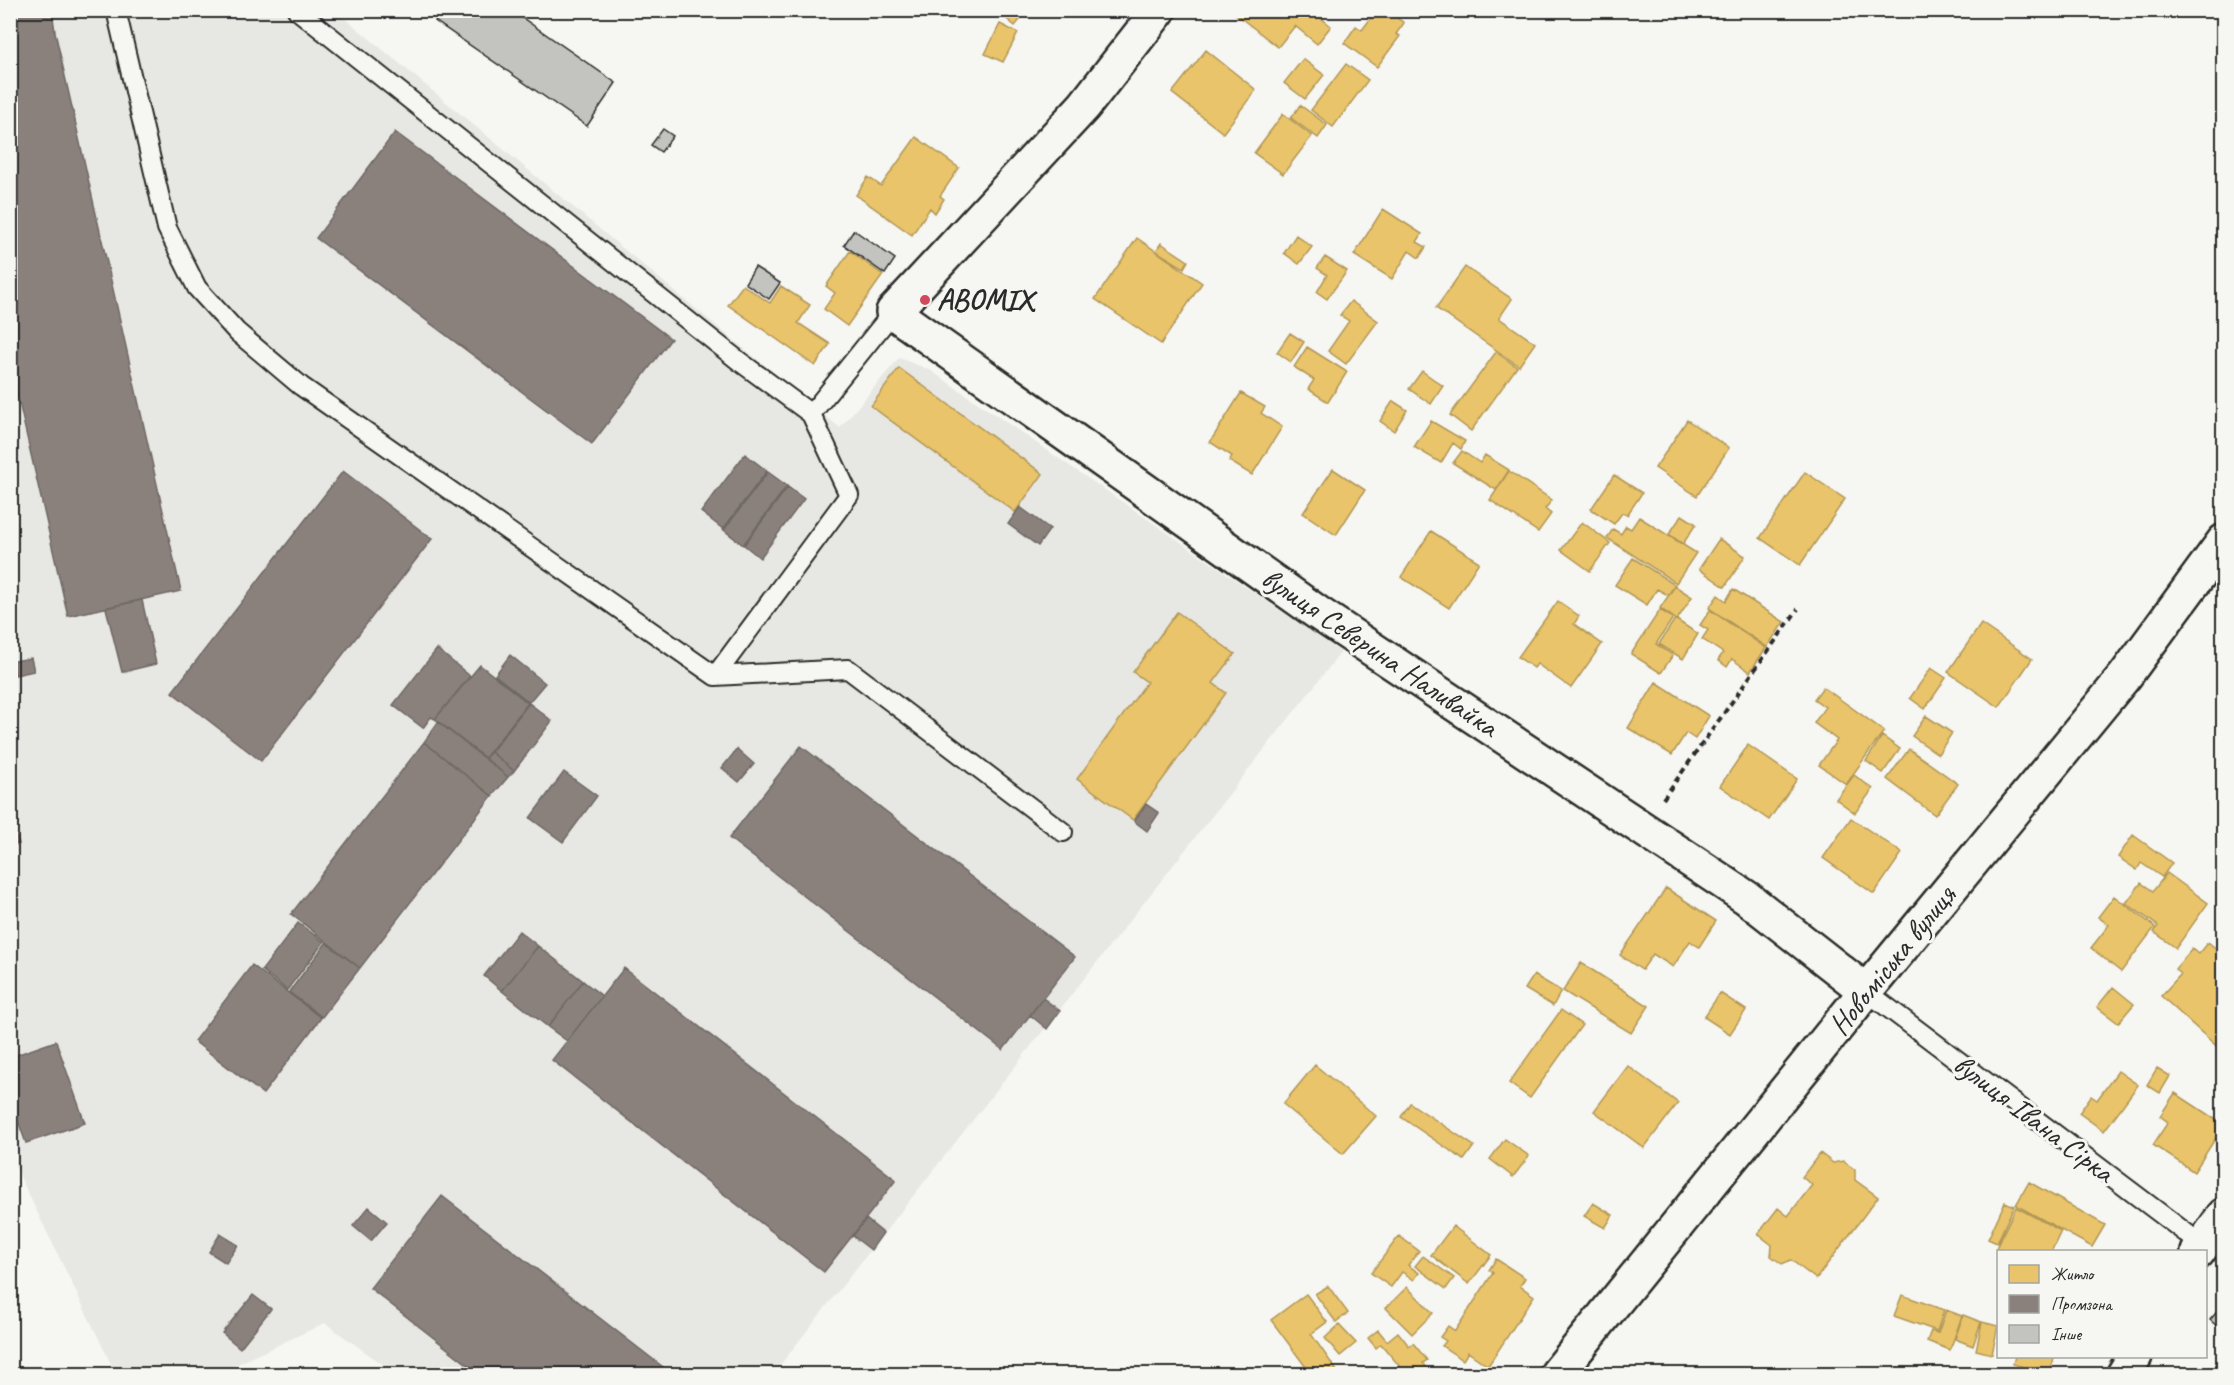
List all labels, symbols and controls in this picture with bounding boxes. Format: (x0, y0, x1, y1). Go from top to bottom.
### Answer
place label: ABOMIX (937, 281, 1038, 319)
marker: ABOMIX (918, 293, 932, 307)
street label: вулиця Северина Наливайка (1254, 559, 1507, 746)
street label: Новоміська вулиця (1820, 876, 1965, 1043)
street label: вулиця Івана Сірка (1946, 1045, 2124, 1192)
legend (1997, 1250, 2207, 1358)
text: Житло (2051, 1263, 2095, 1285)
text: Промзона (2051, 1293, 2113, 1315)
text: Інше (2051, 1323, 2082, 1345)

